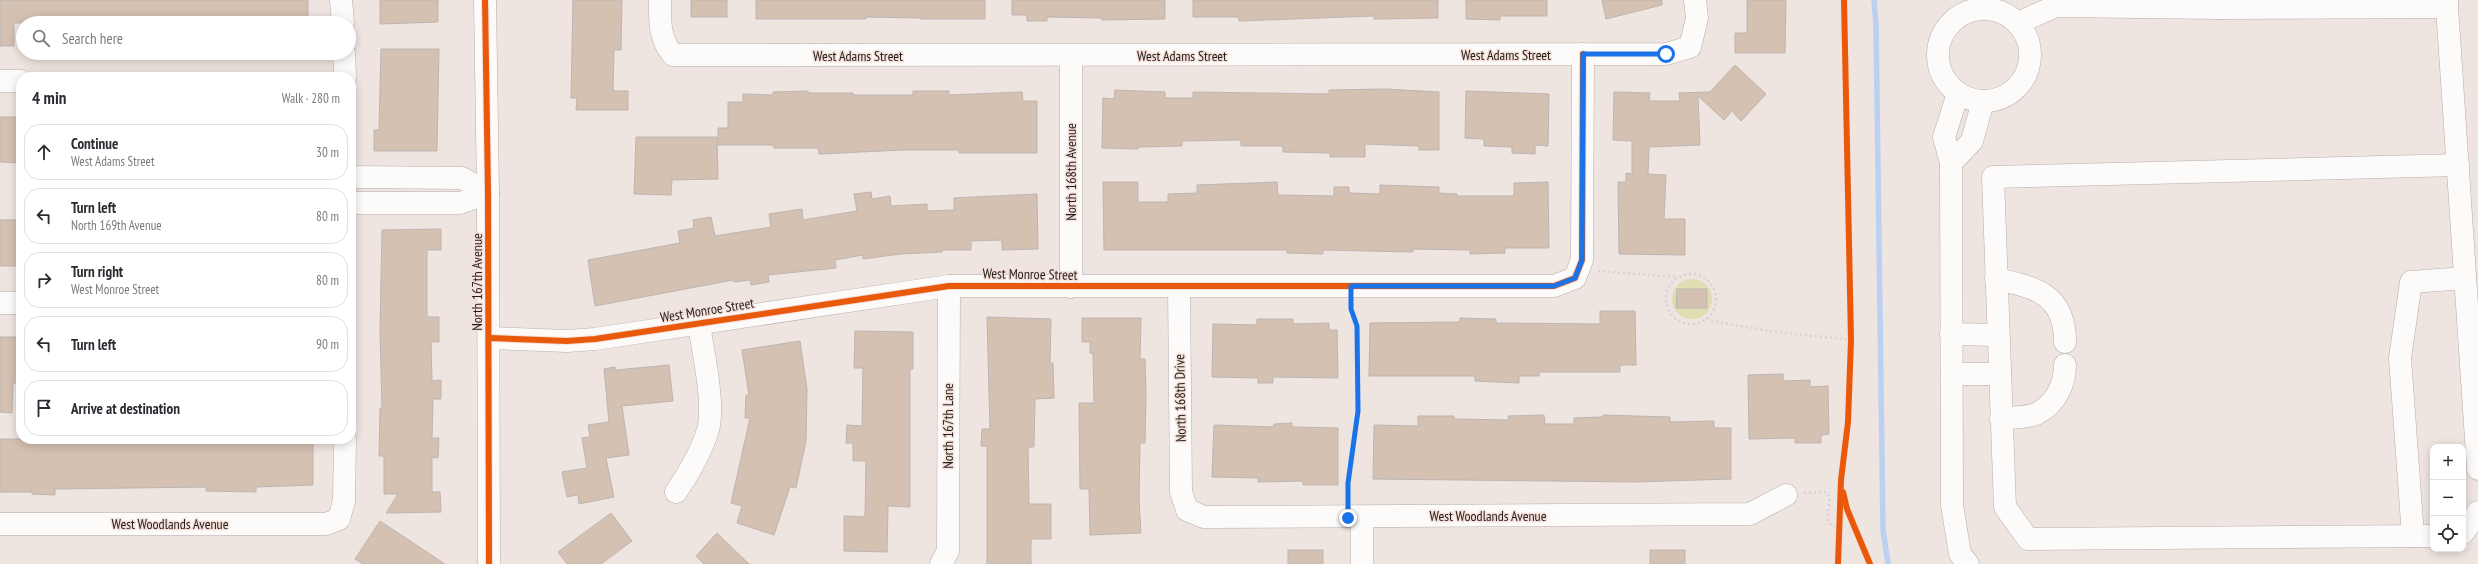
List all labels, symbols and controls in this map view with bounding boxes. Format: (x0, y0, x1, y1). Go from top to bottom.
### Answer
search box (16, 16, 356, 60)
icon: search (30, 27, 52, 49)
text: Search here (62, 29, 123, 48)
route start (1657, 45, 1675, 63)
street label: West Adams Street (1461, 46, 1551, 64)
street label: West Adams Street (813, 47, 903, 65)
street label: West Adams Street (1137, 47, 1227, 65)
text: 4 min (32, 87, 66, 109)
text: Walk · 280 m (282, 90, 340, 107)
street label: North 168th Avenue (1062, 123, 1080, 221)
text: Continue (71, 134, 118, 153)
icon: ahead (33, 141, 55, 163)
text: 30 m (316, 144, 339, 161)
text: West Adams Street (71, 153, 155, 170)
text: Turn left (71, 198, 116, 217)
icon: left (33, 205, 55, 227)
text: 80 m (316, 208, 339, 225)
text: North 169th Avenue (71, 217, 162, 234)
street label: North 167th Avenue (468, 233, 486, 331)
text: Turn right (71, 262, 123, 281)
street label: West Monroe Street (982, 264, 1078, 284)
icon: right (33, 269, 55, 291)
text: 80 m (316, 272, 339, 289)
text: West Monroe Street (71, 281, 159, 298)
street label: West Monroe Street (659, 294, 755, 326)
icon: left (33, 333, 55, 355)
text: Turn left (71, 335, 116, 354)
text: 90 m (316, 336, 339, 353)
street label: North 168th Drive (1170, 354, 1190, 442)
street label: North 167th Lane (939, 383, 957, 469)
icon: arrive (33, 397, 55, 419)
text: Arrive at destination (71, 399, 180, 418)
map controls (2430, 444, 2466, 552)
button: + (2430, 444, 2466, 480)
button: − (2430, 480, 2466, 516)
street label: West Woodlands Avenue (1430, 507, 1547, 525)
route end (1339, 509, 1357, 527)
street label: West Woodlands Avenue (112, 515, 229, 533)
button: locate (2430, 516, 2466, 552)

